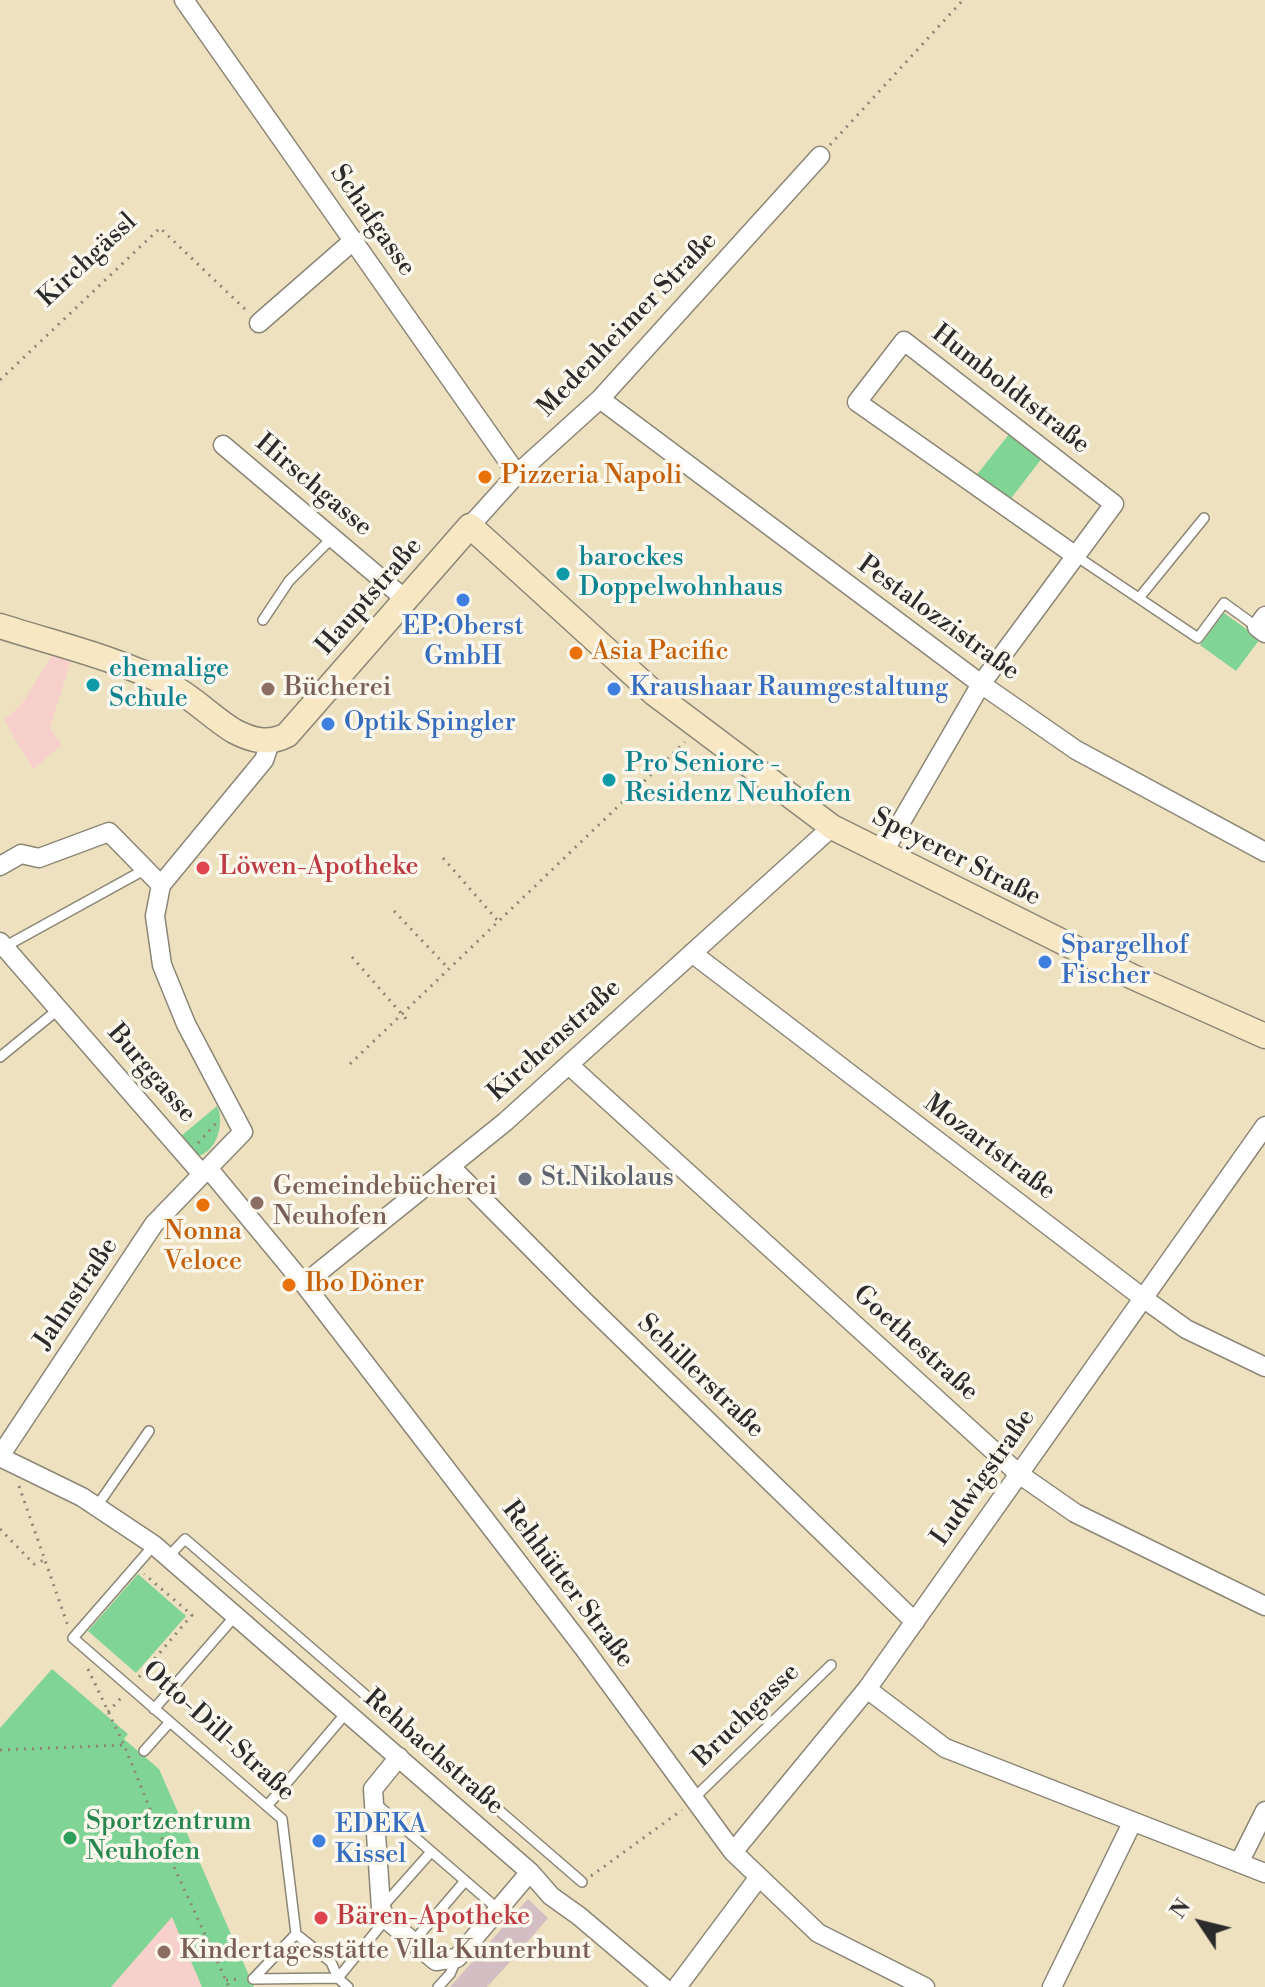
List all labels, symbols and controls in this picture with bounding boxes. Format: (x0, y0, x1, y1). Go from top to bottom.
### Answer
street label: Schafgasse (322, 159, 422, 283)
street label: Kirchgässl (32, 207, 144, 315)
street label: Medenheimer Straße (532, 226, 724, 424)
street label: Humboldtstraße (925, 319, 1095, 461)
street label: Hirschgasse (248, 428, 378, 544)
place label: Pizzeria Napoli (501, 461, 682, 493)
marker: Pizzeria Napoli (476, 468, 494, 486)
street label: Hauptstraße (310, 532, 430, 662)
place label: barockes Doppelwohnhaus (579, 543, 783, 604)
street label: Pestalozzistraße (851, 550, 1025, 688)
marker: barockes Doppelwohnhaus (554, 565, 572, 583)
marker: EP:Oberst GmbH (454, 591, 472, 609)
place label: EP:Oberst GmbH (402, 612, 524, 674)
place label: Asia Pacific (592, 637, 729, 669)
marker: Asia Pacific (567, 644, 585, 662)
place label: ehemalige Schule (109, 654, 229, 716)
place label: Bücherei (284, 673, 391, 705)
place label: Kraushaar Raumgestaltung (630, 673, 949, 705)
marker: ehemalige Schule (84, 676, 102, 694)
marker: Bücherei (259, 680, 277, 698)
marker: Kraushaar Raumgestaltung (605, 680, 623, 698)
place label: Optik Spingler (344, 708, 516, 740)
marker: Optik Spingler (319, 715, 337, 733)
place label: Pro Seniore - Residenz Neuhofen (625, 749, 851, 810)
marker: Pro Seniore - Residenz Neuhofen (600, 771, 618, 789)
street label: Speyerer Straße (866, 802, 1046, 914)
place label: Löwen-Apotheke (219, 852, 419, 884)
marker: Löwen-Apotheke (194, 859, 212, 877)
place label: Spargelhof Fischer (1061, 931, 1188, 992)
marker: Spargelhof Fischer (1036, 953, 1054, 971)
street label: Kirchenstraße (482, 973, 628, 1109)
street label: Burggasse (100, 1018, 202, 1130)
street label: Mozartstraße (917, 1088, 1061, 1208)
place label: St.Nikolaus (541, 1163, 674, 1195)
marker: St.Nikolaus (516, 1170, 534, 1188)
place label: Gemeindebücherei Neuhofen (273, 1172, 497, 1234)
marker: Gemeindebücherei Neuhofen (248, 1194, 266, 1212)
marker: Nonna Veloce (194, 1196, 212, 1214)
place label: Nonna Veloce (164, 1217, 242, 1278)
street label: Jahnstraße (28, 1232, 126, 1356)
place label: Ibo Döner (305, 1269, 424, 1301)
marker: Ibo Döner (280, 1276, 298, 1294)
street label: Goethestraße (846, 1280, 984, 1408)
street label: Schillerstraße (630, 1309, 770, 1445)
street label: Ludwigstraße (925, 1404, 1043, 1552)
street label: Rehhütter Straße (494, 1495, 640, 1675)
street label: Otto-Dill-Straße (135, 1655, 301, 1809)
street label: Bruchgasse (687, 1658, 807, 1774)
street label: Rehbachstraße (357, 1684, 509, 1822)
place label: Sportzentrum Neuhofen (86, 1807, 252, 1868)
place label: EDEKA Kissel (335, 1810, 427, 1872)
marker: Sportzentrum Neuhofen (61, 1829, 79, 1847)
marker: EDEKA Kissel (310, 1832, 328, 1850)
north arrow (1161, 1883, 1241, 1963)
text: N (1165, 1894, 1197, 1924)
place label: Bären-Apotheke (337, 1902, 530, 1934)
marker: Bären-Apotheke (312, 1909, 330, 1927)
place label: Kindertagesstätte Villa Kunterbunt (180, 1936, 591, 1968)
marker: Kindertagesstätte Villa Kunterbunt (155, 1943, 173, 1961)

